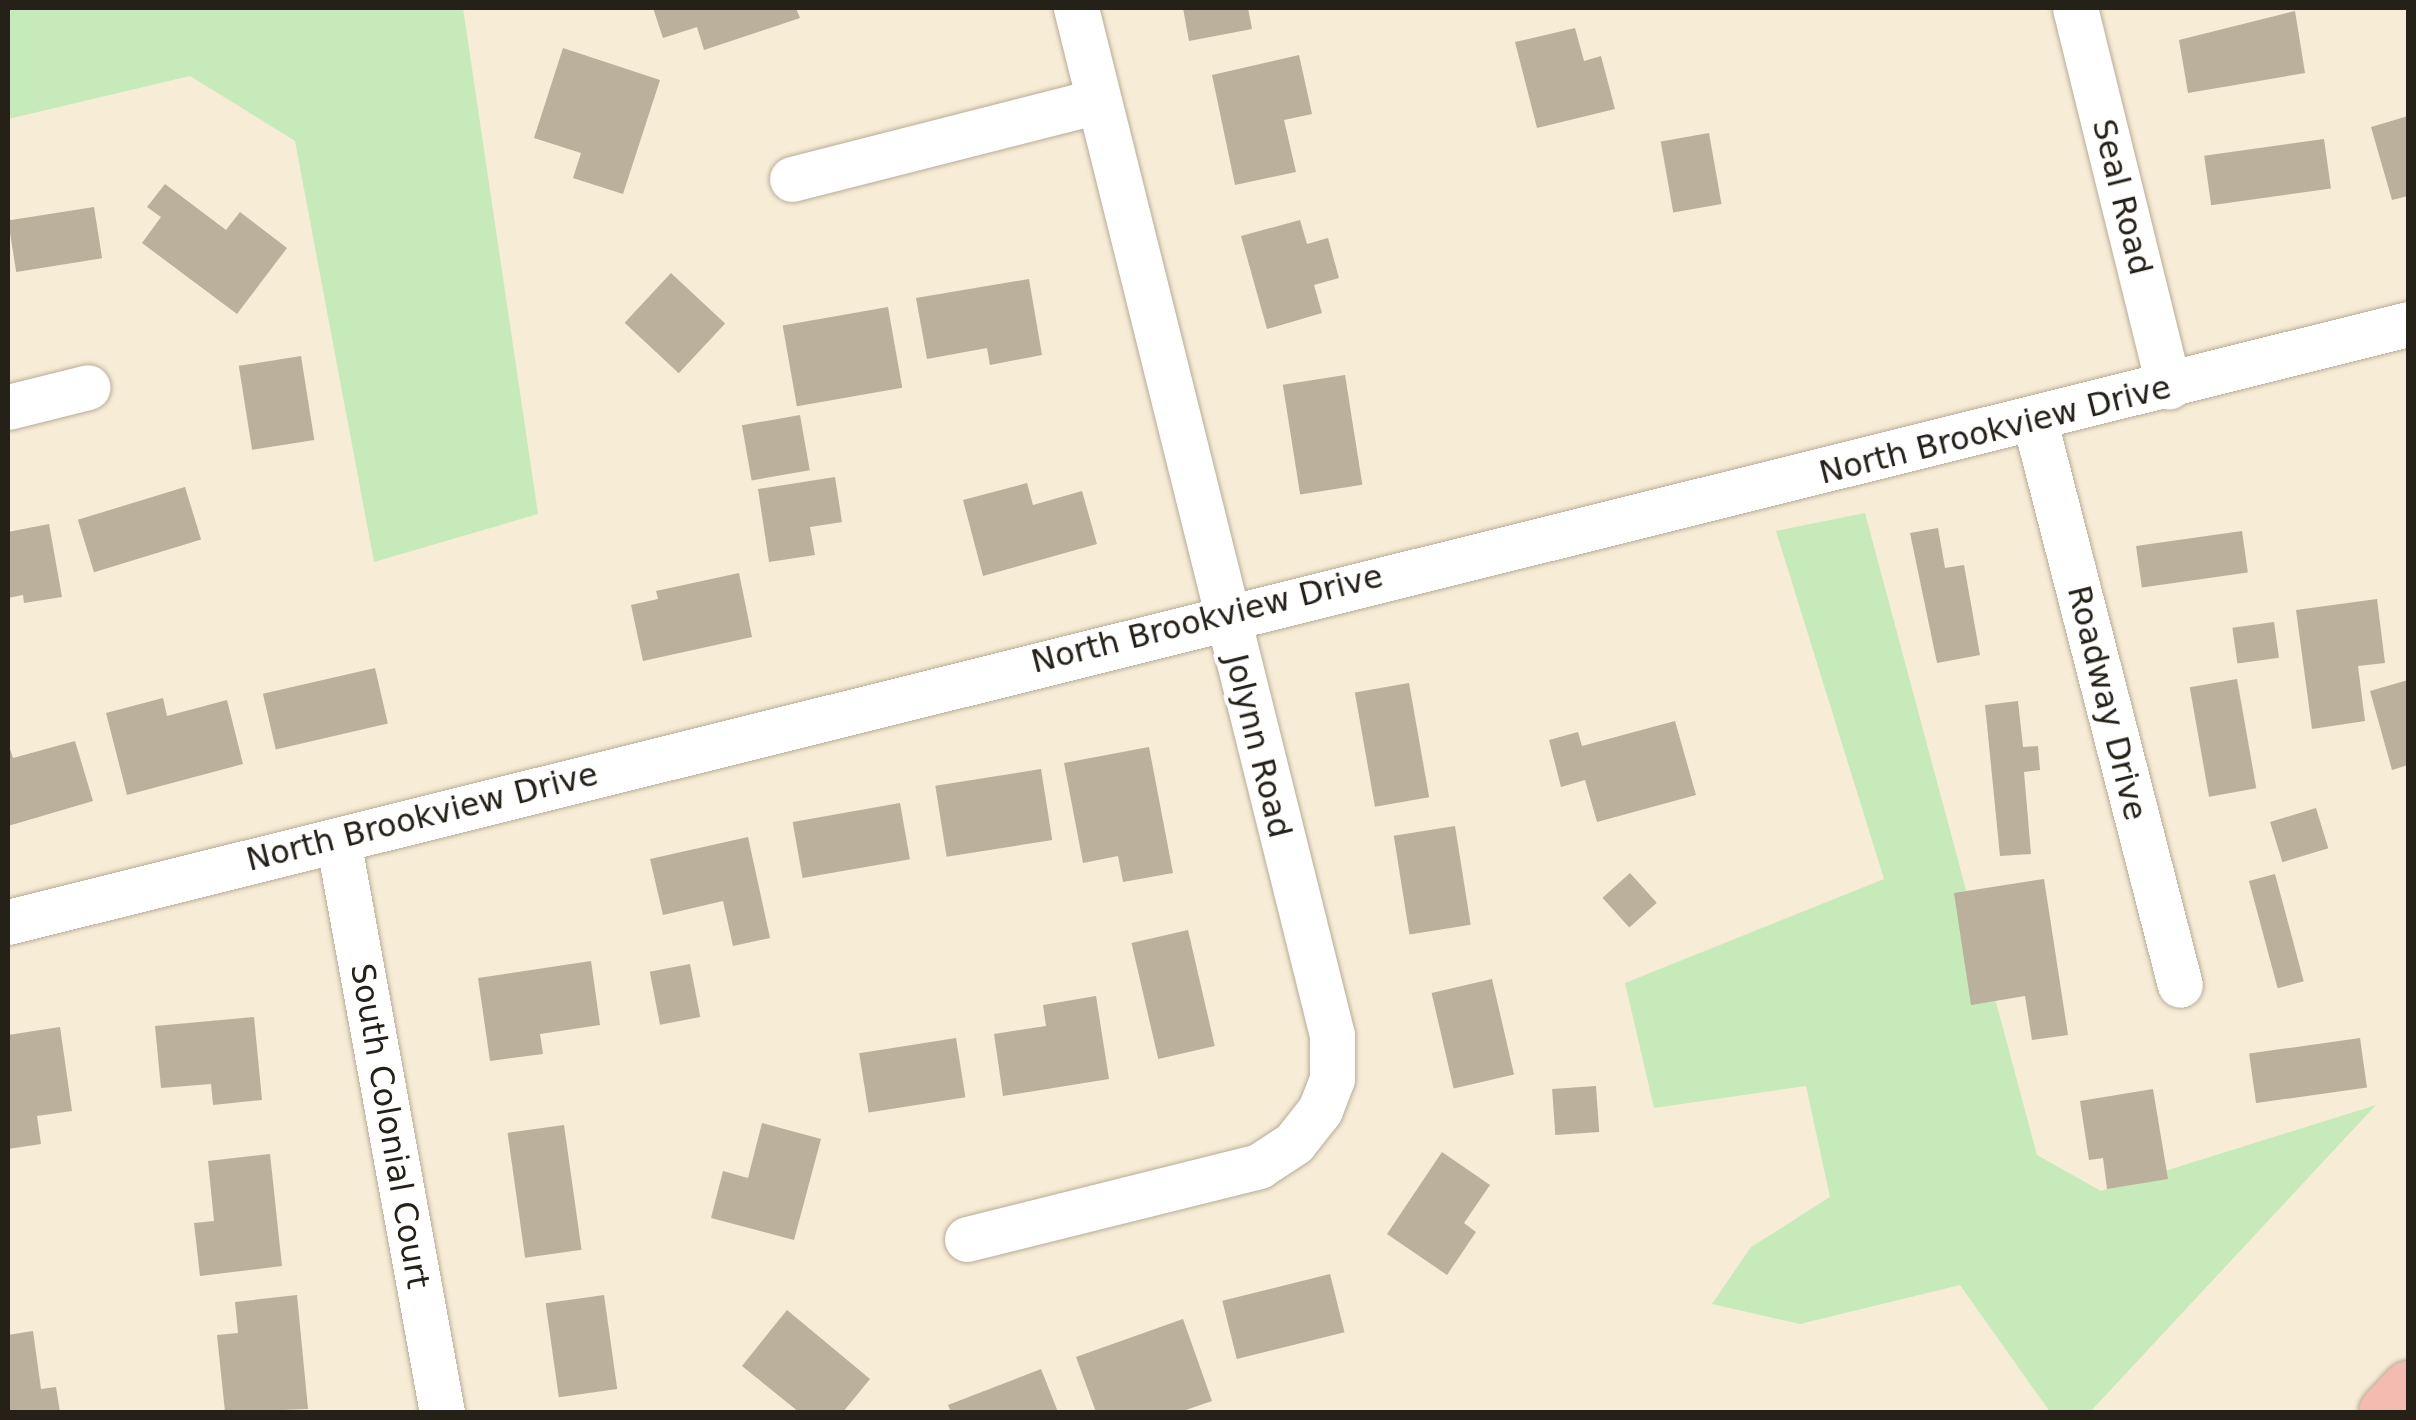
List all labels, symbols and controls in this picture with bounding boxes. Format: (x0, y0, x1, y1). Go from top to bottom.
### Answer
street label: Seal Road (2084, 115, 2160, 279)
street label: North Brookview Drive (1815, 368, 2175, 492)
street label: North Brookview Drive (1027, 557, 1387, 681)
street label: Roadway Drive (2059, 582, 2155, 824)
street label: Jolynn Road (1217, 650, 1299, 842)
street label: North Brookview Drive (242, 755, 602, 879)
street label: South Colonial Court (342, 961, 438, 1291)

